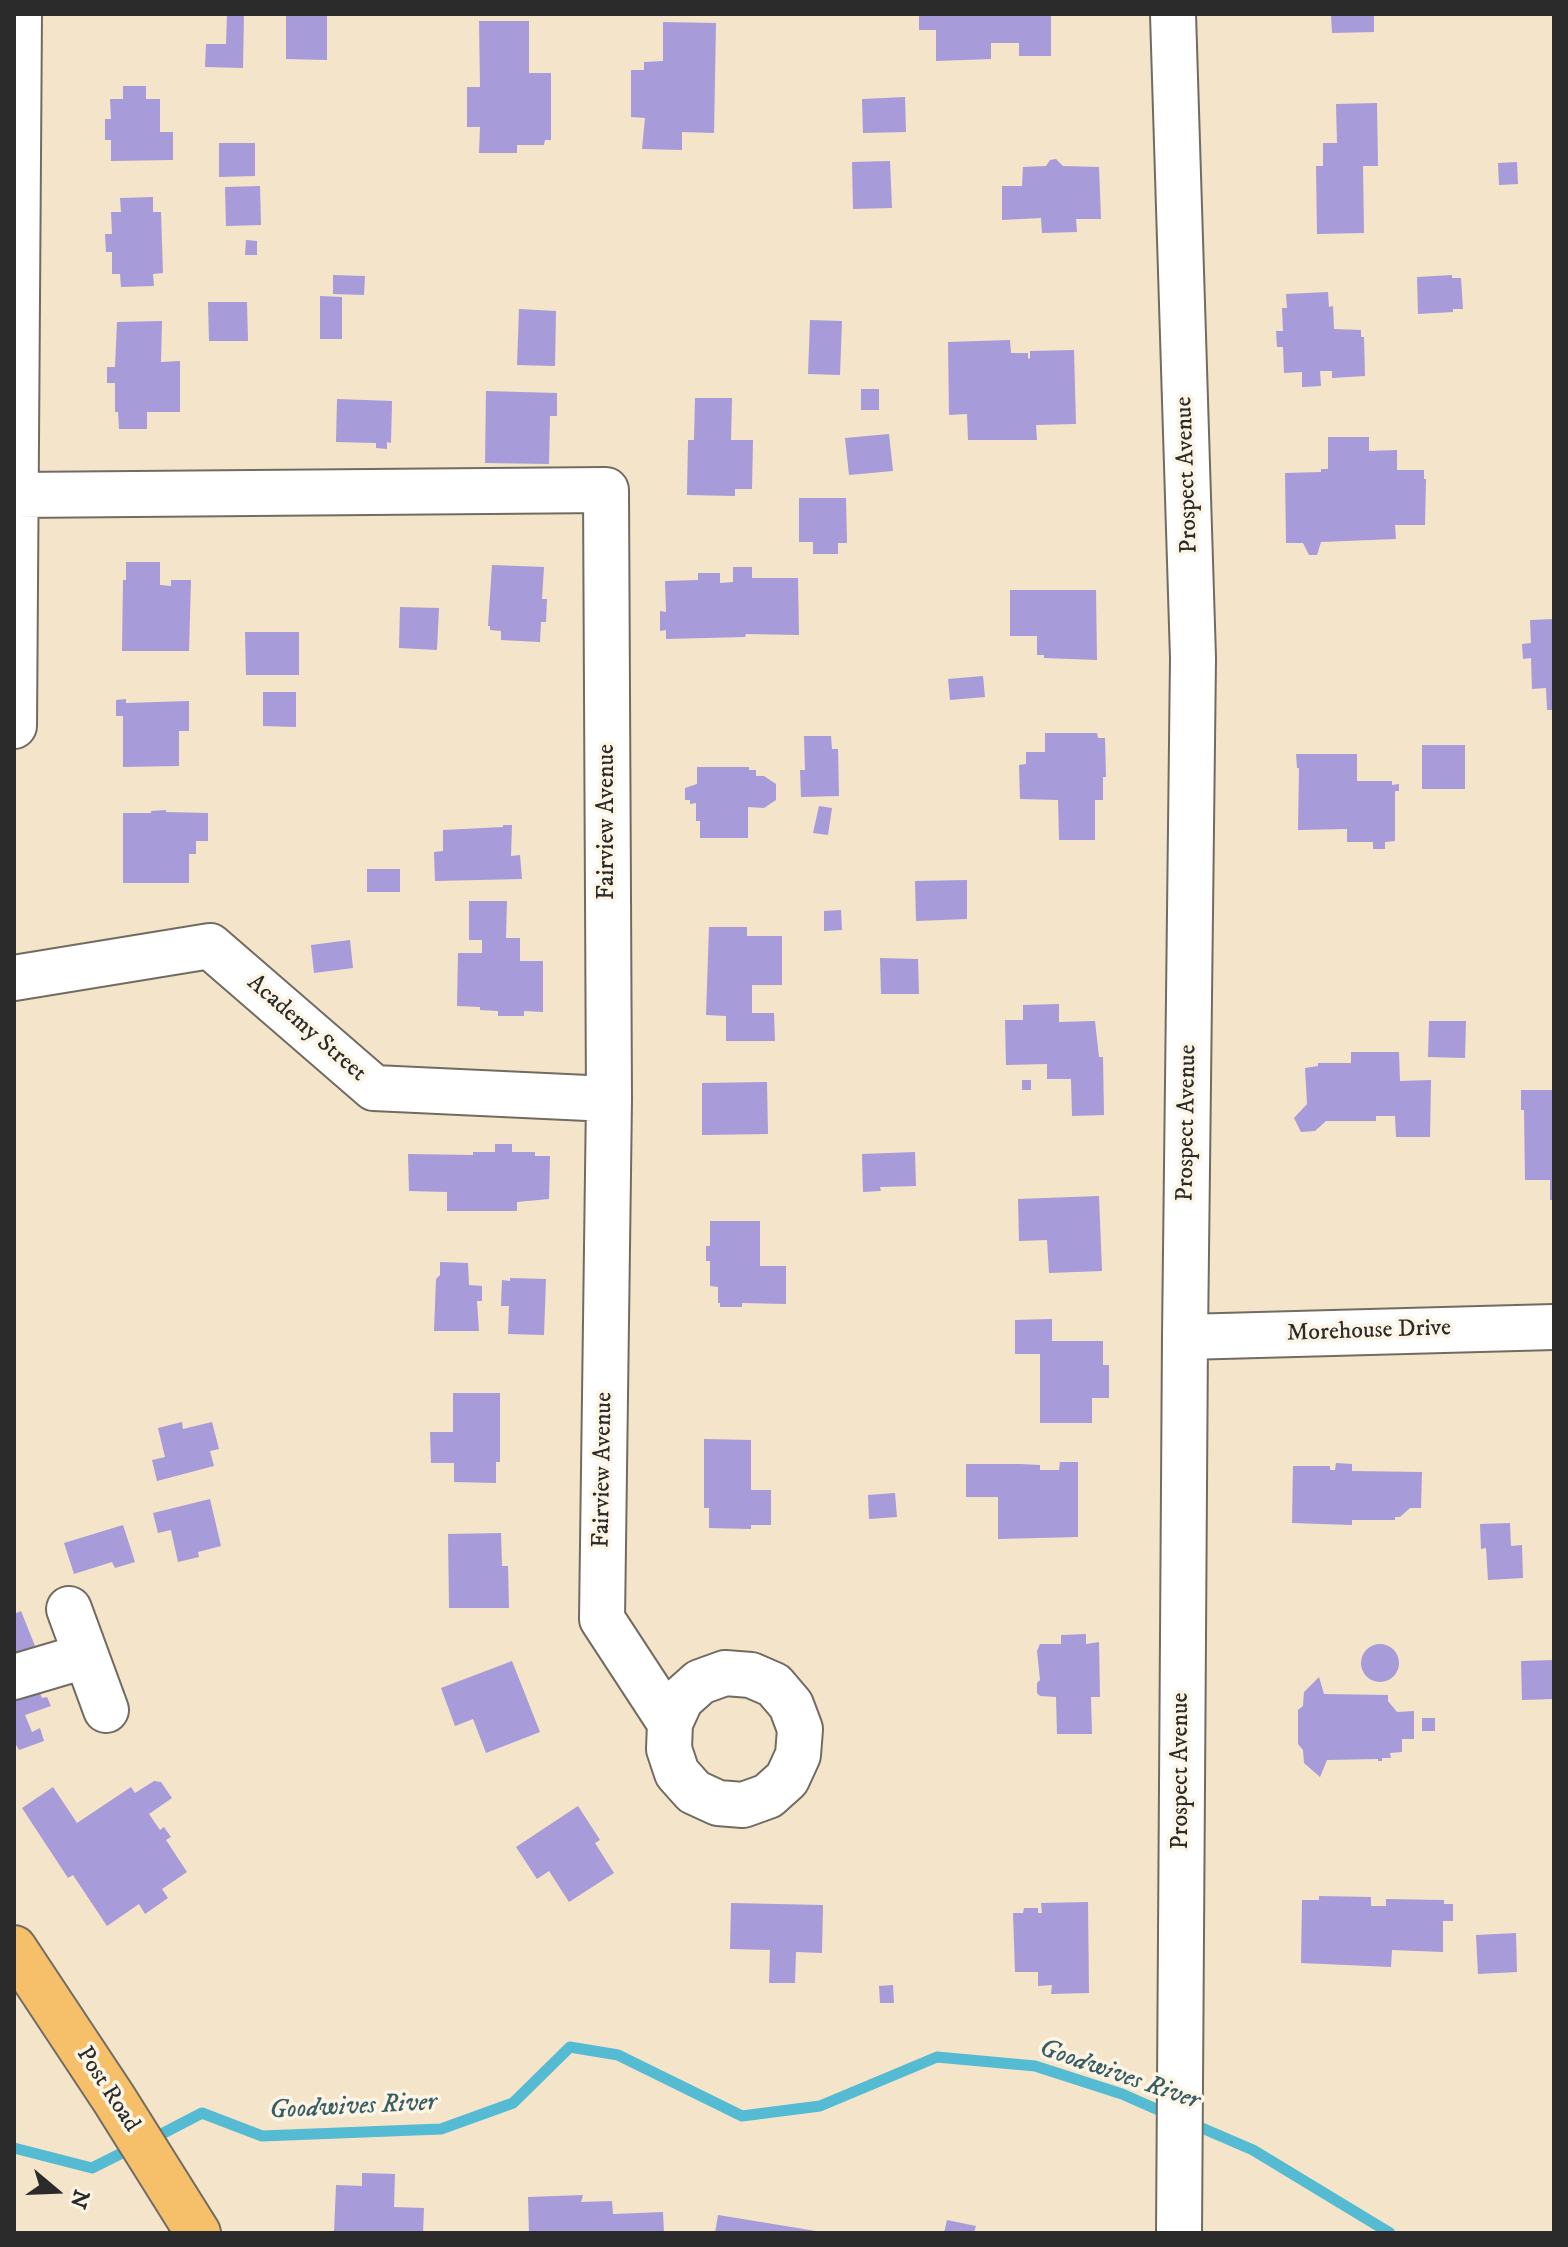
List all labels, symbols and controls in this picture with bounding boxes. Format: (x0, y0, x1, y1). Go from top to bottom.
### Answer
street label: Prospect Avenue (1171, 396, 1205, 554)
street label: Fairview Avenue (594, 744, 622, 900)
street label: Academy Street (240, 969, 372, 1089)
street label: Prospect Avenue (1172, 1044, 1204, 1202)
street label: Morehouse Drive (1286, 1315, 1452, 1349)
street label: Fairview Avenue (588, 1392, 620, 1548)
street label: Prospect Avenue (1168, 1693, 1196, 1849)
water label: Goodwives River (1035, 2034, 1203, 2118)
street label: Post Road (69, 2042, 145, 2138)
water label: Goodwives River (269, 2088, 437, 2128)
north arrow (16, 2151, 96, 2231)
text: N (63, 2186, 95, 2212)

